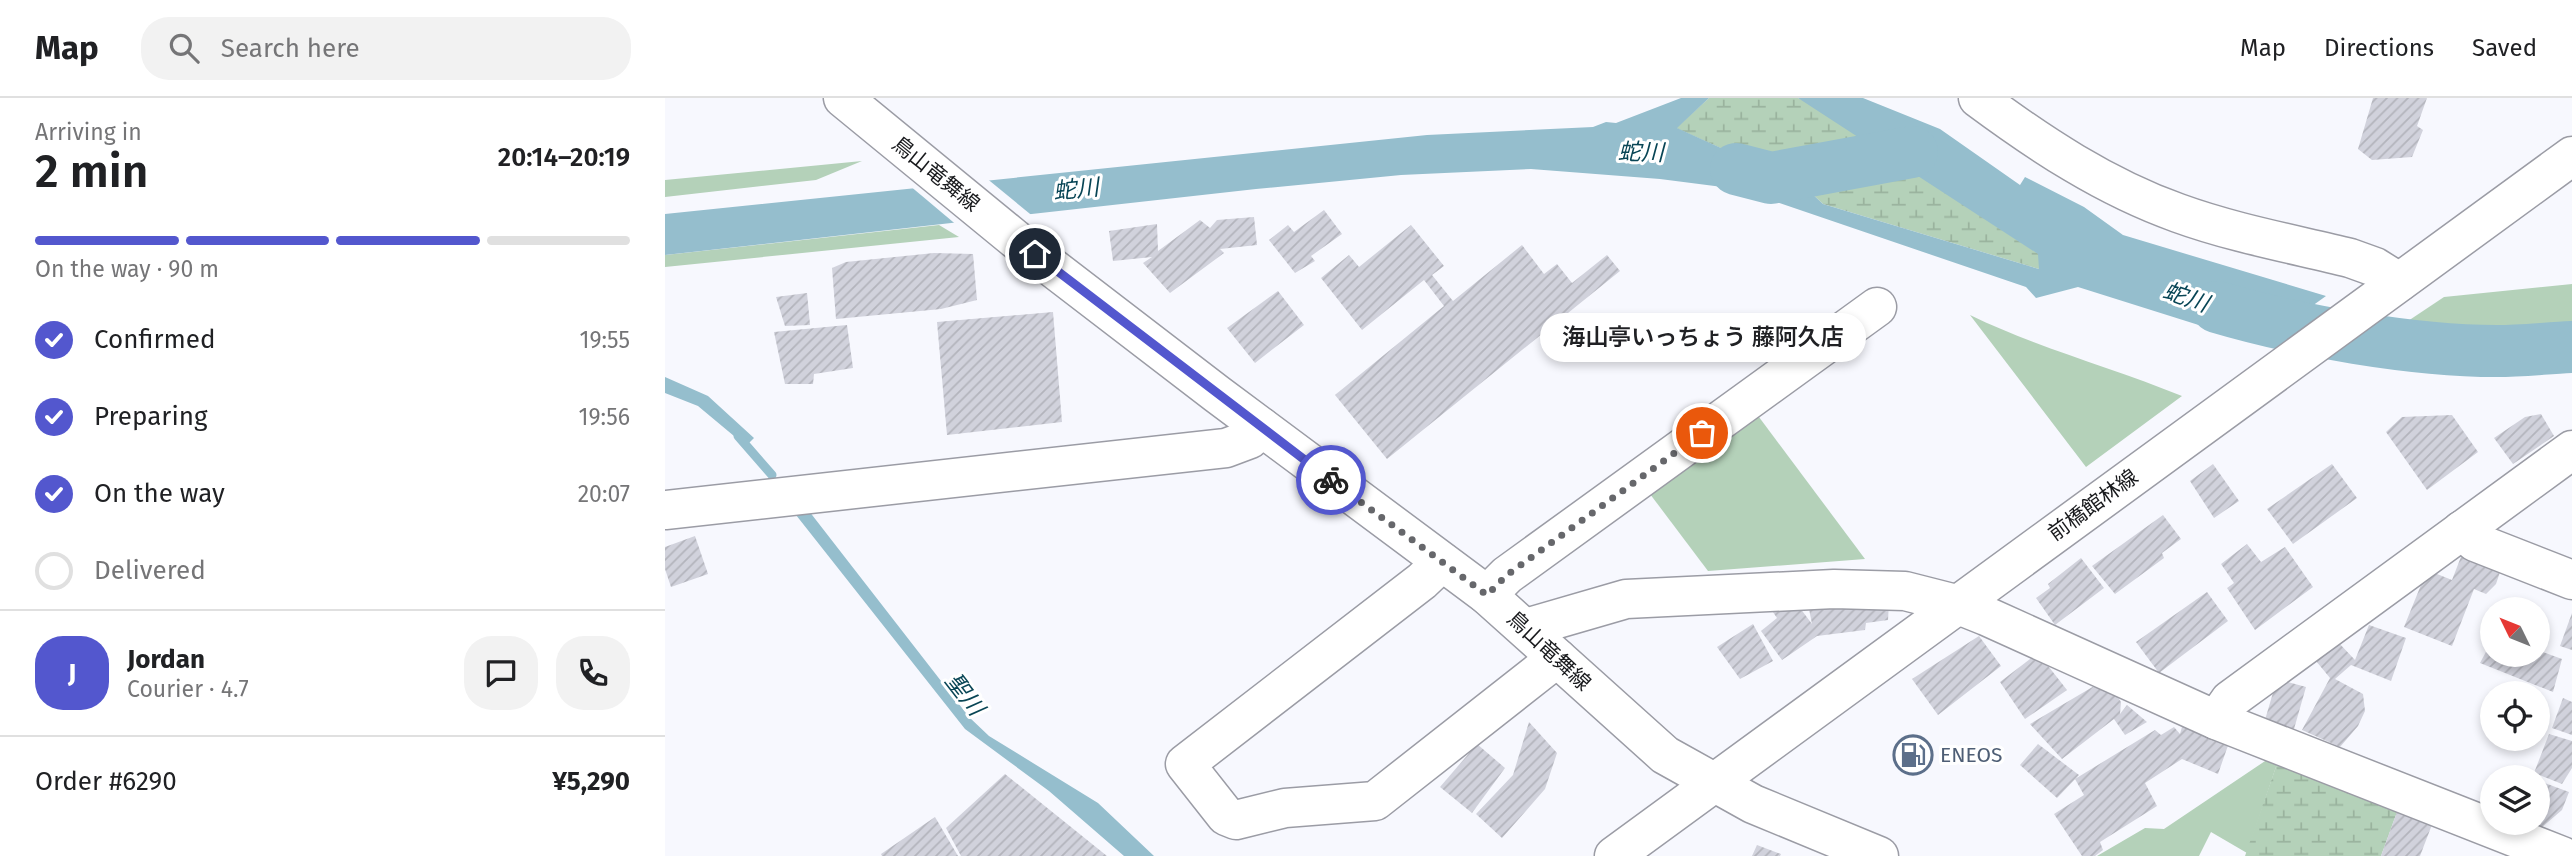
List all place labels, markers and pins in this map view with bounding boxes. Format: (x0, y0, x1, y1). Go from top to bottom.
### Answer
pin (1005, 224, 1065, 284)
callout: 海山亭いっちょう 藤阿久店 (1539, 314, 1865, 363)
pin (1672, 403, 1732, 463)
fuel station icon: ENEOS (1892, 734, 1934, 776)
place label: ENEOS (1940, 742, 2003, 768)

